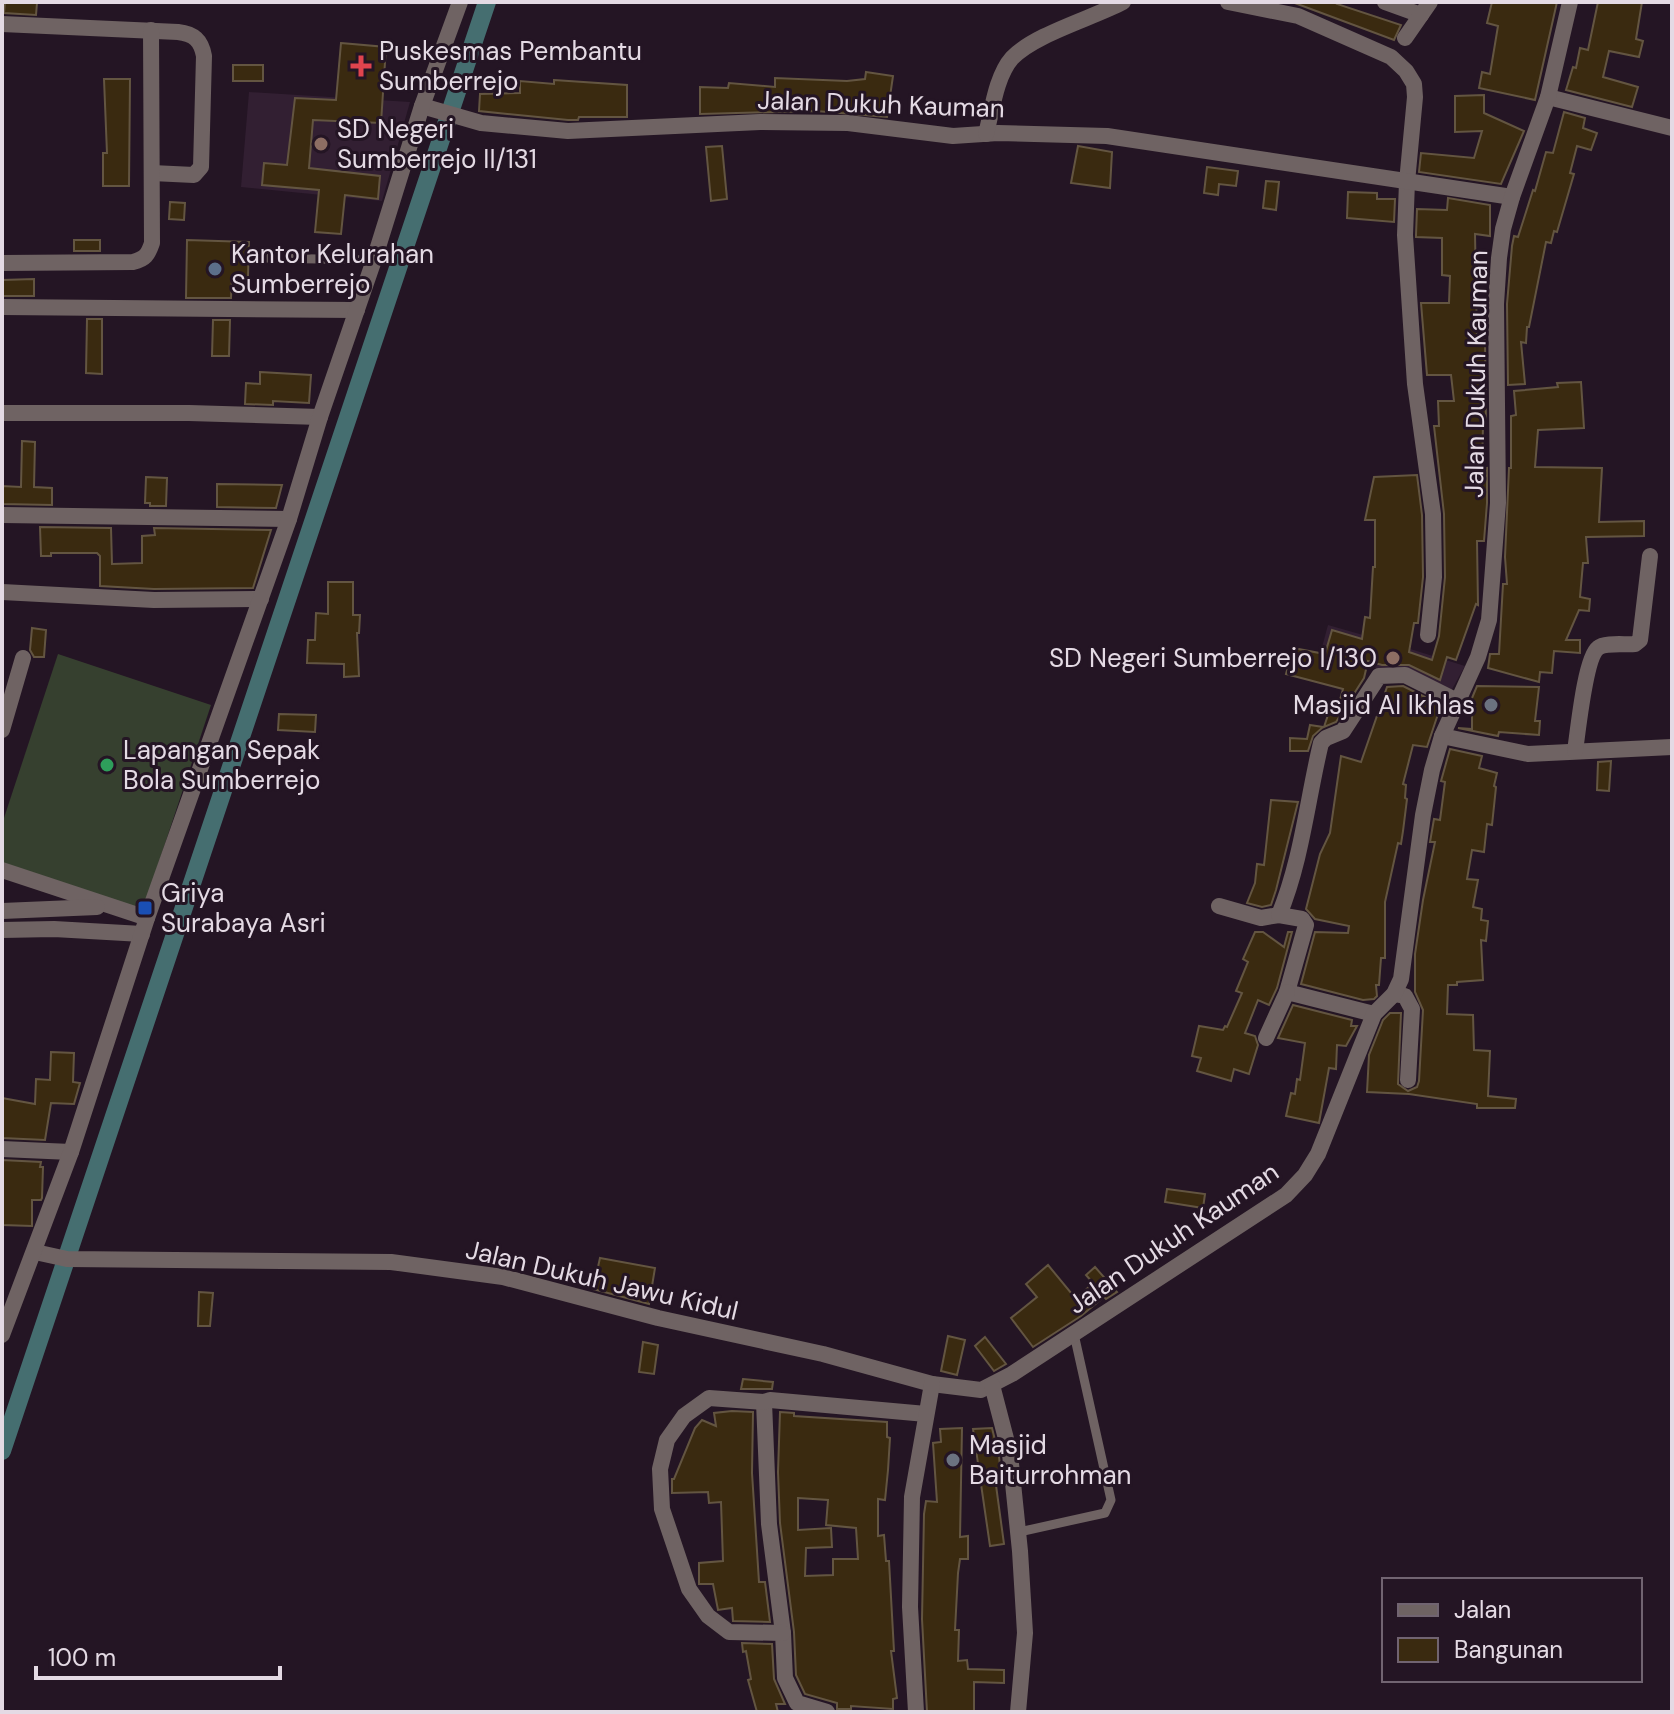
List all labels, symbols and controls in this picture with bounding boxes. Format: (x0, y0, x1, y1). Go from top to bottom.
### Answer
place label: Puskesmas Pembantu Sumberrejo (379, 34, 642, 98)
marker: Puskesmas Pembantu Sumberrejo (350, 55, 372, 77)
street label: Jalan Dukuh Kauman (757, 83, 1005, 125)
place label: SD Negeri Sumberrejo II/131 (337, 112, 537, 176)
marker: SD Negeri Sumberrejo II/131 (312, 135, 330, 153)
place label: Kantor Kelurahan Sumberrejo (231, 237, 434, 301)
street label: Jalan Dukuh Kauman (1457, 250, 1495, 498)
marker: Kantor Kelurahan Sumberrejo (206, 260, 224, 278)
place label: SD Negeri Sumberrejo I/130 (1049, 641, 1377, 675)
marker: SD Negeri Sumberrejo I/130 (1384, 649, 1402, 667)
place label: Masjid Al Ikhlas (1293, 688, 1475, 722)
marker: Masjid Al Ikhlas (1482, 696, 1500, 714)
place label: Lapangan Sepak Bola Sumberrejo (123, 733, 320, 797)
marker: Lapangan Sepak Bola Sumberrejo (98, 756, 116, 774)
place label: Griya Surabaya Asri (161, 876, 326, 940)
marker: Griya Surabaya Asri (136, 899, 154, 917)
street label: Jalan Dukuh Kauman (1061, 1155, 1285, 1321)
street label: Jalan Dukuh Jawu Kidul (462, 1232, 742, 1328)
place label: Masjid Baiturrohman (969, 1428, 1132, 1492)
marker: Masjid Baiturrohman (944, 1451, 962, 1469)
legend (1382, 1578, 1642, 1682)
text: Jalan (1454, 1594, 1511, 1625)
scale bar (36, 1630, 280, 1680)
text: Bangunan (1454, 1634, 1563, 1665)
text: 100 m (48, 1642, 116, 1673)

